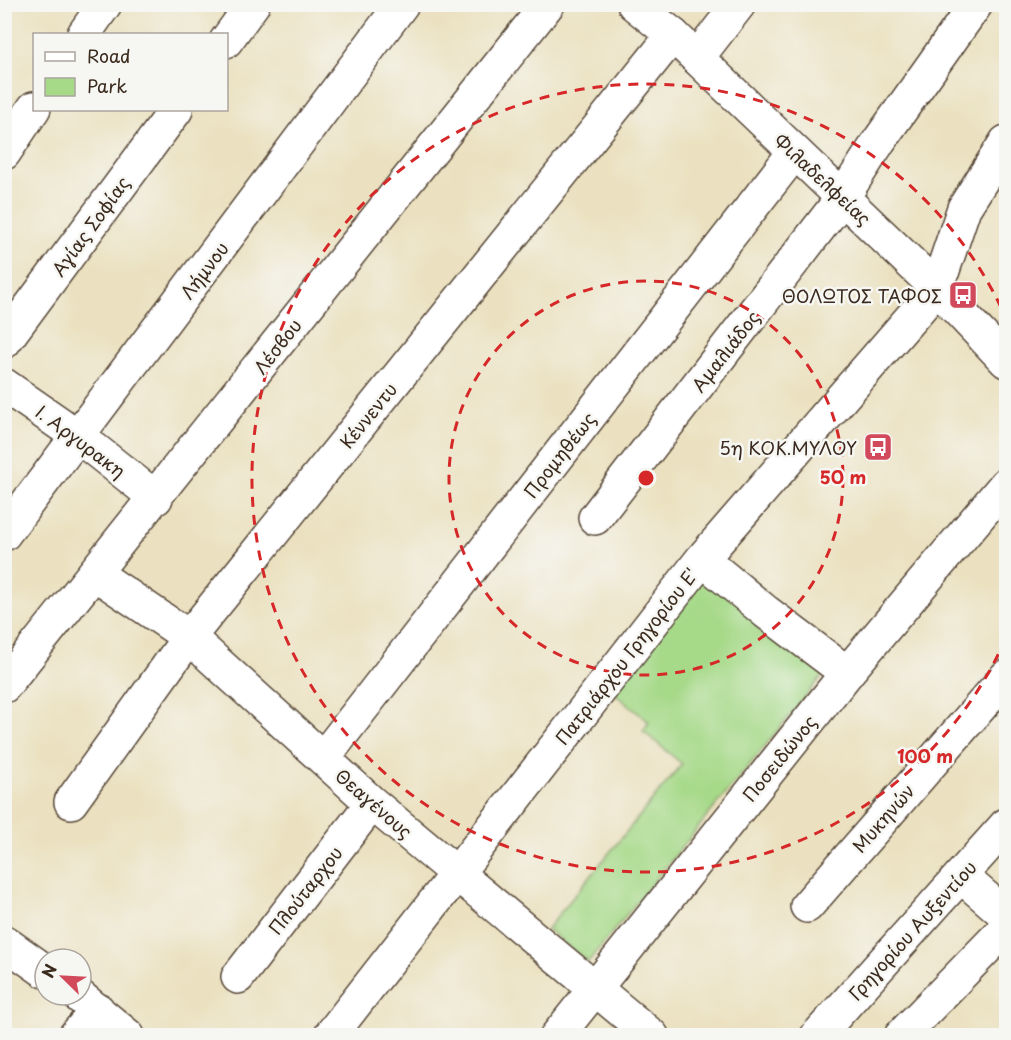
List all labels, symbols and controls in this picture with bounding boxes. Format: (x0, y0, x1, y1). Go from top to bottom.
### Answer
legend (33, 33, 228, 111)
text: Road (87, 42, 131, 69)
text: Park (87, 72, 127, 99)
street label: Φιλαδελφείας (769, 127, 877, 231)
street label: Αγίας Σοφίας (44, 170, 136, 282)
street label: Λήμνου (173, 236, 235, 304)
bus stop icon: ΘΟΛΩΤΟΣ ΤΑΦΟΣ (947, 279, 979, 311)
place label: ΘΟΛΩΤΟΣ ΤΑΦΟΣ (782, 282, 942, 309)
street label: Αμαλιάδος (685, 305, 765, 397)
street label: Λέσβου (247, 312, 307, 380)
street label: Κέννεντυ (333, 376, 403, 454)
street label: Ι. Αργυρακη (30, 398, 132, 484)
street label: Προμηθέως (517, 406, 601, 504)
bus stop icon: 5η ΚΟΚ.ΜΥΛΟΥ (862, 431, 894, 463)
place label: 5η ΚΟΚ.ΜΥΛΟΥ (719, 434, 857, 461)
text: 50 m (820, 463, 866, 490)
centre of rings (636, 468, 656, 488)
street label: Πατριάρχου Γρηγορίου E' (548, 562, 704, 750)
street label: Ποσειδώνος (736, 709, 822, 807)
text: 100 m (897, 742, 953, 769)
street label: Θεαγένους (329, 762, 419, 844)
street label: Μυκηνών (845, 778, 921, 858)
street label: Πλούταρχου (262, 840, 348, 940)
street label: Γρηγορίου Αυξεντίου (842, 854, 982, 1006)
north arrow (33, 947, 93, 1007)
text: N (35, 960, 62, 981)

